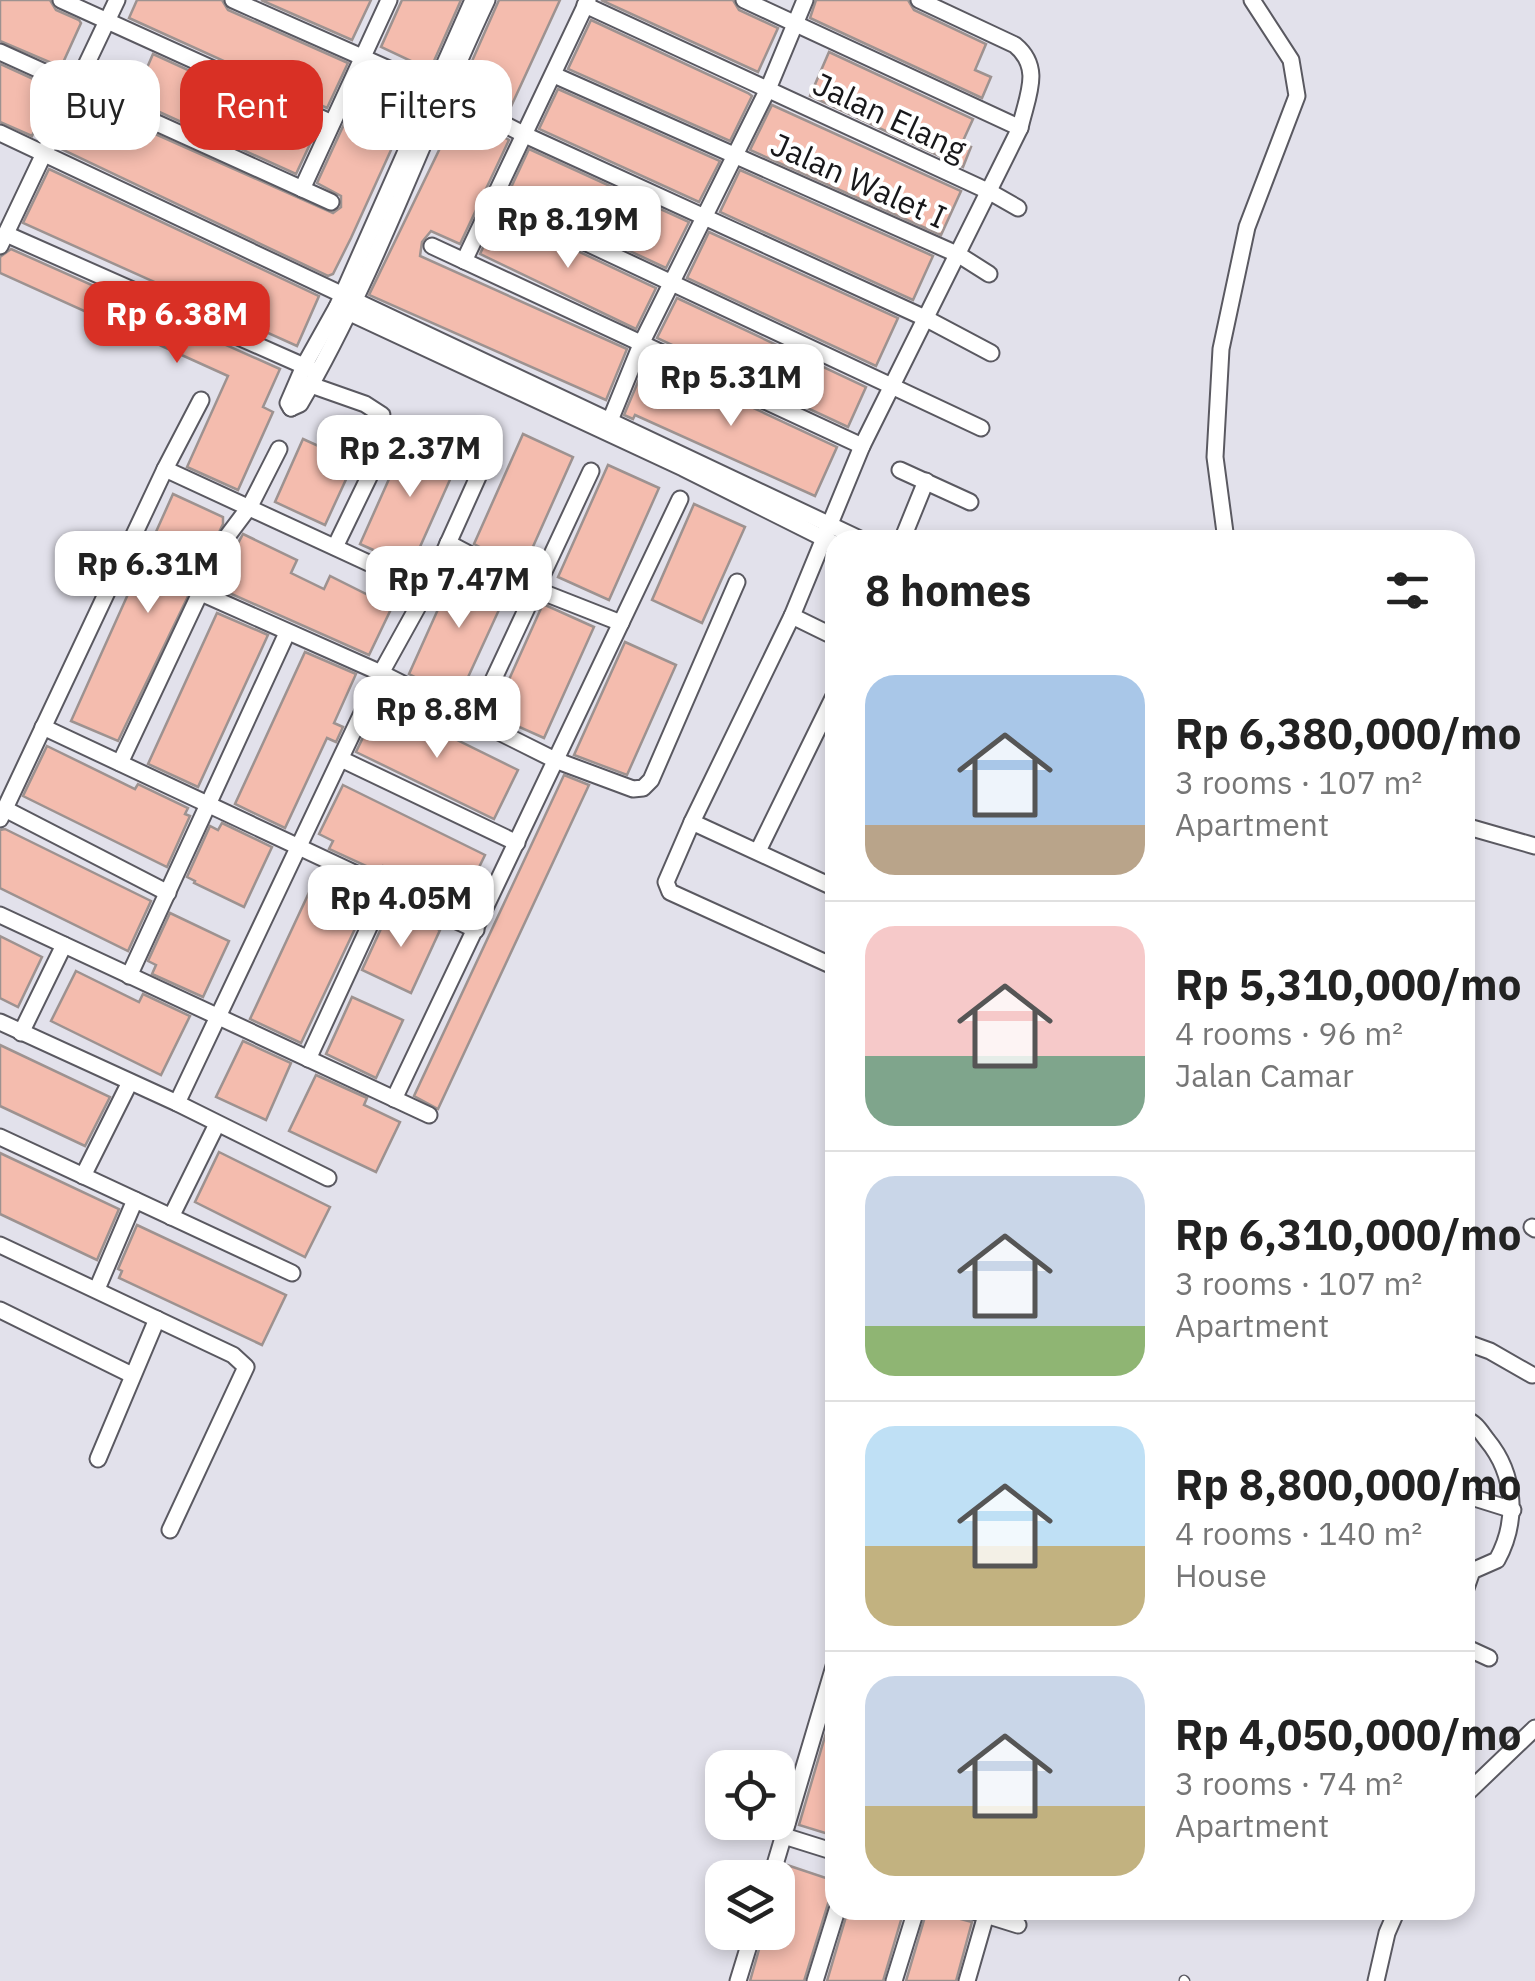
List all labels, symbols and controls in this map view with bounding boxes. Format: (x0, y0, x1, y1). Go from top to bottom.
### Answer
chip: Buy (30, 60, 160, 150)
chip: Rent (180, 60, 323, 150)
chip: Filters (343, 60, 512, 150)
street label: Jalan Elang (807, 62, 973, 170)
street label: Jalan Walet I (765, 123, 953, 237)
pin: Rp 8.19M (465, 186, 671, 271)
text: Rp 8.19M (497, 197, 639, 239)
pin: Rp 6.38M (74, 281, 280, 366)
text: Rp 6.38M (106, 292, 248, 334)
pin: Rp 5.31M (628, 344, 834, 429)
text: Rp 5.31M (660, 355, 802, 397)
pin: Rp 2.37M (307, 415, 513, 500)
text: Rp 2.37M (339, 426, 481, 468)
pin: Rp 6.31M (45, 531, 251, 616)
text: Rp 6.31M (77, 542, 219, 584)
pin: Rp 7.47M (356, 546, 562, 631)
text: Rp 7.47M (388, 557, 530, 599)
text: 8 homes (865, 563, 1031, 618)
icon: filters (1380, 563, 1435, 618)
pin: Rp 8.8M (345, 676, 529, 761)
text: Rp 8.8M (375, 687, 499, 729)
text: Rp 6,380,000/mo (1175, 706, 1521, 761)
icon: home (945, 715, 1065, 835)
text: 3 rooms · 107 m² (1175, 761, 1422, 803)
text: Apartment (1175, 803, 1329, 845)
pin: Rp 4.05M (298, 865, 504, 950)
text: Rp 4.05M (330, 876, 472, 918)
text: Rp 5,310,000/mo (1175, 957, 1521, 1012)
icon: home (945, 966, 1065, 1086)
text: 4 rooms · 96 m² (1175, 1012, 1403, 1054)
text: Jalan Camar (1175, 1054, 1354, 1096)
text: Rp 6,310,000/mo (1175, 1207, 1521, 1262)
icon: home (945, 1216, 1065, 1336)
text: 3 rooms · 107 m² (1175, 1262, 1422, 1304)
text: Apartment (1175, 1304, 1329, 1346)
text: Rp 8,800,000/mo (1175, 1457, 1521, 1512)
icon: home (945, 1466, 1065, 1586)
text: 4 rooms · 140 m² (1175, 1512, 1422, 1554)
text: House (1175, 1554, 1267, 1596)
text: Rp 4,050,000/mo (1175, 1707, 1521, 1762)
icon: home (945, 1716, 1065, 1836)
map controls (705, 1750, 795, 1950)
button: locate (705, 1750, 795, 1840)
text: 3 rooms · 74 m² (1175, 1762, 1403, 1804)
text: Apartment (1175, 1804, 1329, 1846)
button: layers (705, 1860, 795, 1950)

